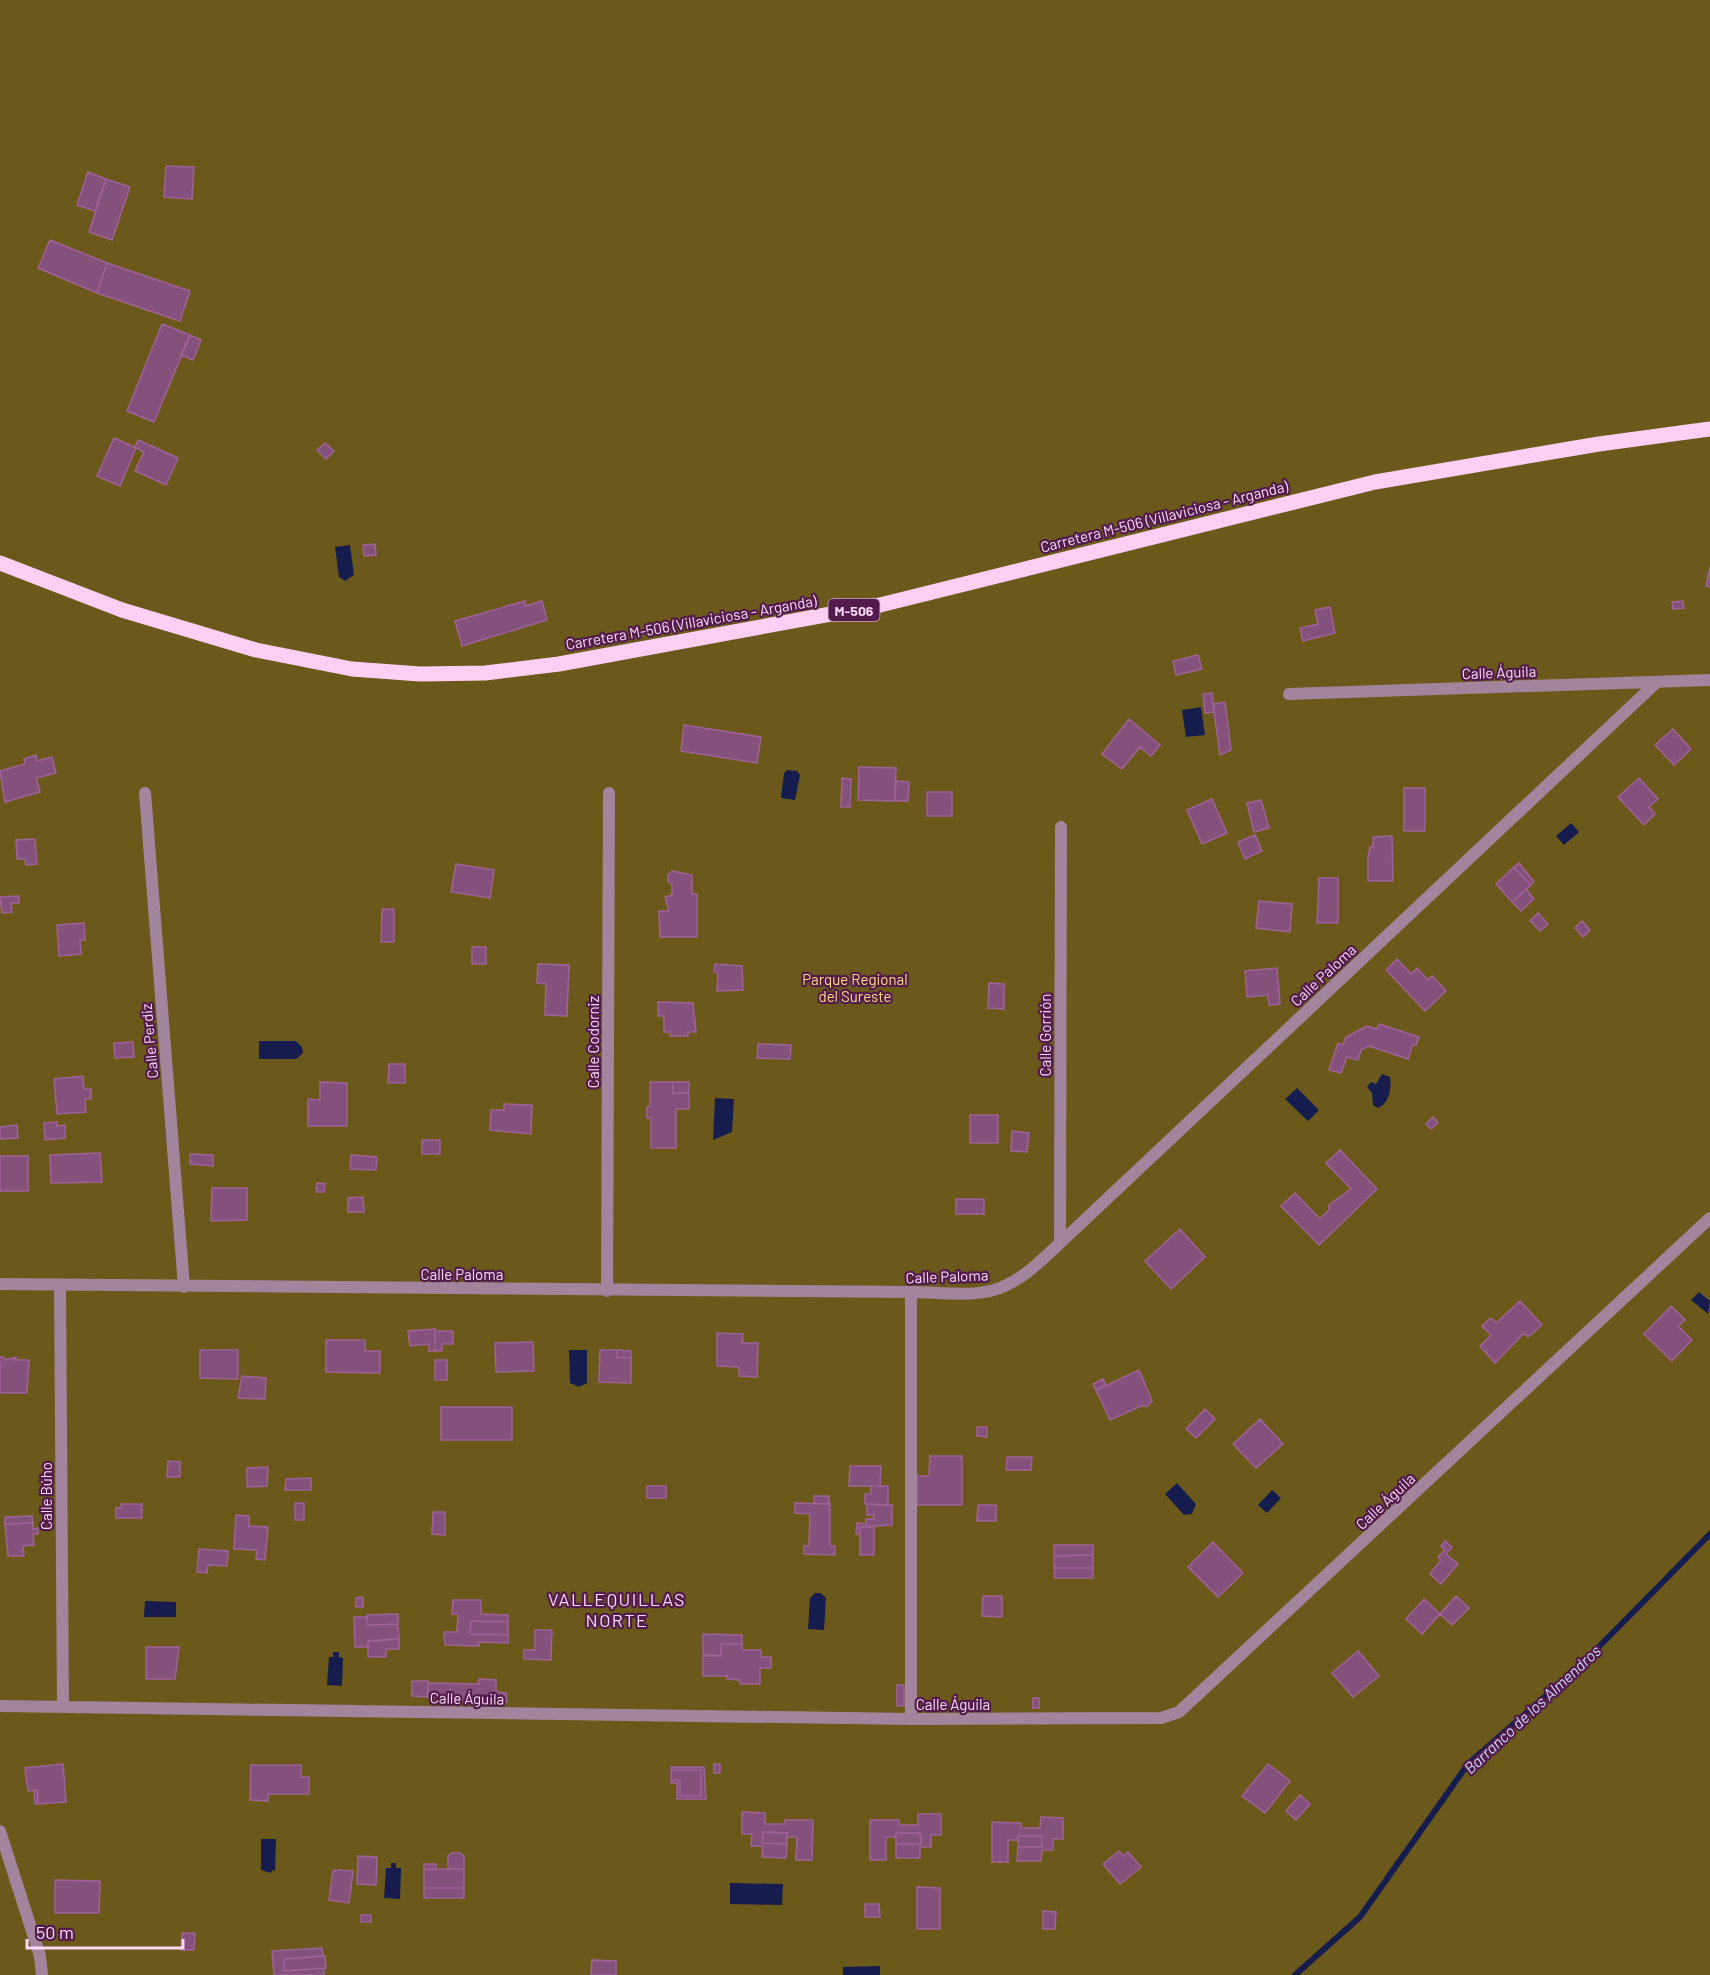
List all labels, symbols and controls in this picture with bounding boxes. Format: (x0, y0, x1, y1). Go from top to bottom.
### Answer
street label: Carretera M-506 (Villaviciosa - Arganda) (1038, 476, 1290, 556)
street label: Carretera M-506 (Villaviciosa - Arganda) (564, 591, 818, 653)
road number: M-506 (828, 599, 880, 621)
street label: Calle Águila (1462, 662, 1536, 682)
street label: Calle Paloma (1287, 940, 1359, 1010)
park label: Parque Regional del Sureste (802, 970, 908, 1005)
street label: Calle Gorrión (1036, 994, 1054, 1076)
street label: Calle Codorniz (584, 996, 602, 1088)
street label: Calle Perdiz (137, 1002, 161, 1079)
street label: Calle Paloma (421, 1265, 503, 1283)
street label: Calle Paloma (905, 1266, 989, 1286)
street label: Calle Búho (37, 1462, 55, 1530)
street label: Calle Águila (1352, 1469, 1418, 1533)
district label: VALLEQUILLAS NORTE (548, 1588, 686, 1631)
water label: Barranco de los Almendros (1460, 1640, 1605, 1777)
street label: Calle Águila (430, 1688, 504, 1708)
street label: Calle Águila (916, 1695, 990, 1713)
scale bar (27, 1912, 183, 1950)
text: 50 m (36, 1921, 74, 1943)

